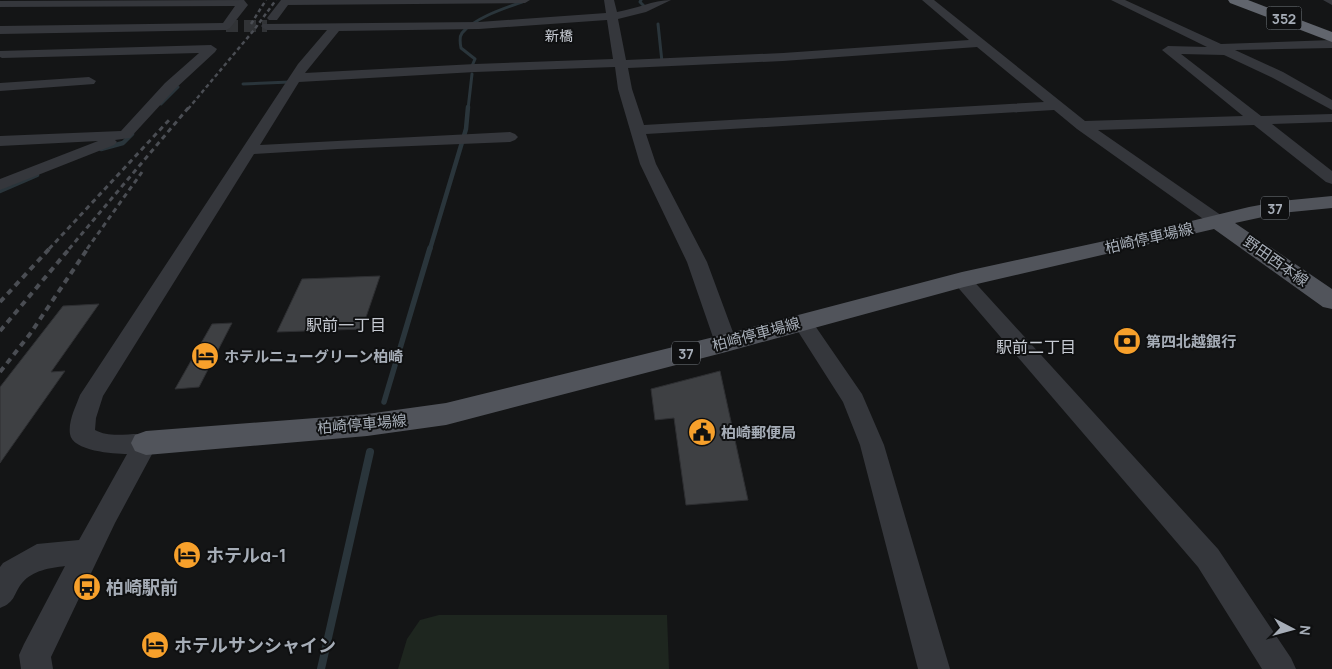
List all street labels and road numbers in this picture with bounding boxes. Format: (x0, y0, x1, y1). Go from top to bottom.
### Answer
road number: 352 (1266, 7, 1302, 30)
road number: 37 (1261, 197, 1289, 220)
street label: 柏崎停車場線 (1103, 218, 1195, 258)
street label: 野田西本線 (1239, 231, 1313, 291)
street label: 柏崎停車場線 (710, 312, 802, 356)
road number: 37 (672, 342, 700, 364)
street label: 柏崎停車場線 (316, 410, 408, 438)

